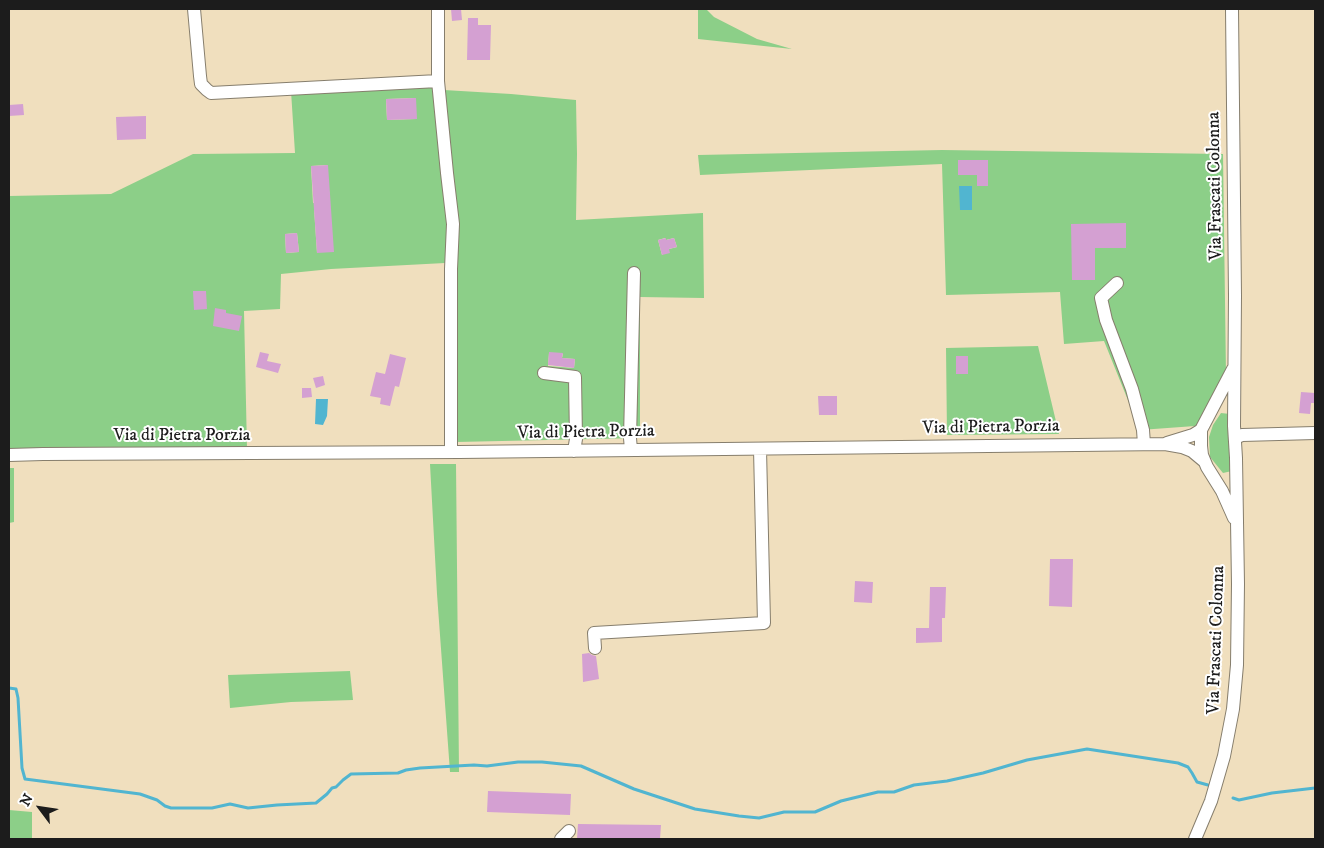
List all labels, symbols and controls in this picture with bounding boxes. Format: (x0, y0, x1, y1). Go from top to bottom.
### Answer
street label: Via Frascati Colonna (1204, 111, 1228, 261)
street label: Via di Pietra Porzia (922, 416, 1060, 440)
street label: Via di Pietra Porzia (517, 421, 655, 445)
street label: Via di Pietra Porzia (114, 425, 250, 447)
street label: Via Frascati Colonna (1204, 565, 1230, 715)
north arrow (15, 783, 65, 833)
text: N (16, 791, 38, 810)

